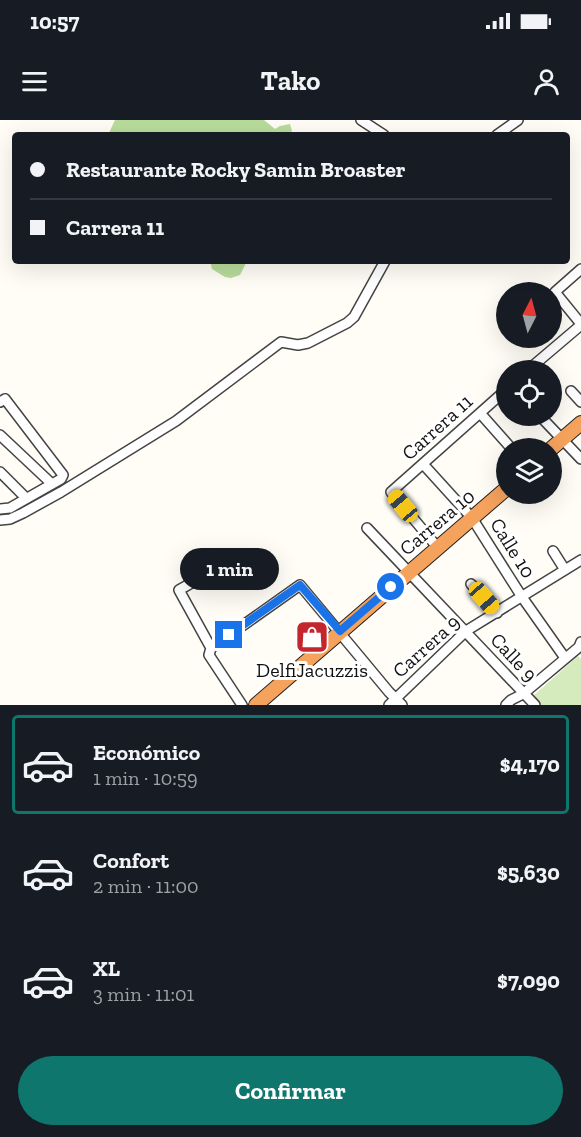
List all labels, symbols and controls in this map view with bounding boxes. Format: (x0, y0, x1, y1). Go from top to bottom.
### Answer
text: 10:57 (30, 8, 79, 35)
icon: menu (18, 65, 51, 98)
text: Tako (261, 65, 320, 97)
icon: person (530, 65, 563, 98)
text: Restaurante Rocky Samin Broaster (66, 156, 406, 183)
text: Carrera 11 (66, 214, 164, 241)
north arrow (496, 282, 562, 348)
map controls (496, 282, 562, 504)
button: locate (496, 360, 562, 426)
street label: Carrera 11 (397, 389, 477, 465)
button: layers (496, 438, 562, 504)
street label: Carrera 10 (395, 484, 479, 560)
car (385, 486, 421, 526)
street label: Calle 10 (485, 513, 541, 583)
callout: 1 min (180, 548, 278, 590)
text: 1 min (206, 557, 253, 581)
route start (377, 573, 404, 600)
car (465, 579, 503, 617)
street label: Carrera 9 (388, 610, 464, 682)
shop icon: DelfiJacuzzis (294, 619, 330, 655)
route end (215, 621, 242, 648)
street label: Calle 9 (486, 628, 542, 686)
place label: DelfiJacuzzis (256, 658, 368, 682)
icon: car (21, 738, 75, 792)
text: Económico (93, 739, 200, 766)
text: $4,170 (500, 751, 560, 778)
text: 1 min · 10:59 (93, 766, 198, 790)
icon: car (21, 846, 75, 900)
text: Confort (93, 847, 169, 874)
text: $5,630 (497, 859, 560, 886)
text: 2 min · 11:00 (93, 874, 199, 898)
icon: car (21, 954, 75, 1008)
text: XL (93, 955, 120, 982)
text: $7,090 (497, 967, 560, 994)
text: 3 min · 11:01 (93, 982, 194, 1006)
button: Confirmar (18, 1056, 563, 1125)

